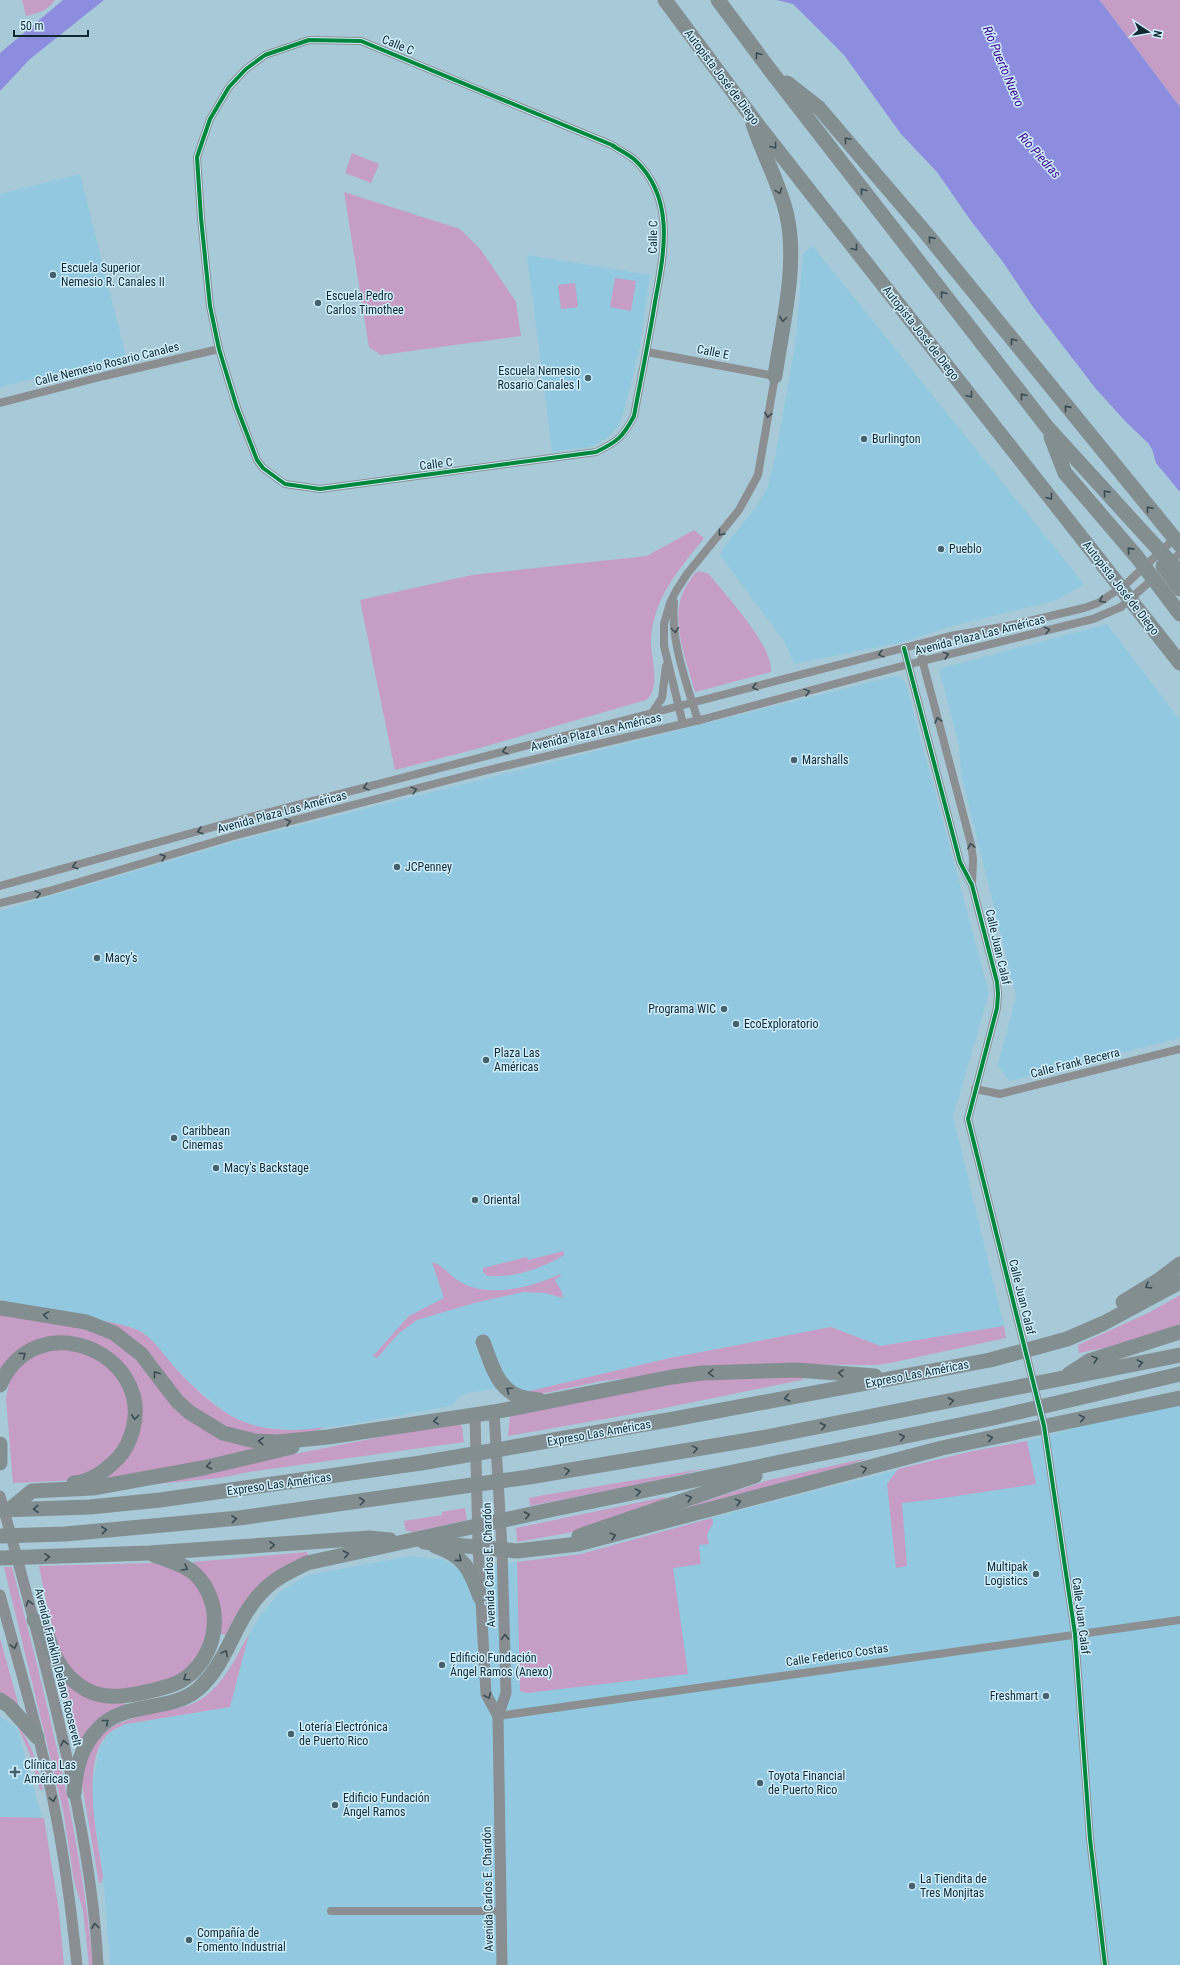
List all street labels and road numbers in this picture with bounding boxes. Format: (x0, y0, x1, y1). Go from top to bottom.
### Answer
street label: Autopista José de Diego (682, 27, 762, 127)
street label: Calle C (380, 32, 416, 58)
street label: Calle C (646, 220, 660, 254)
street label: Autopista José de Diego (880, 283, 962, 383)
street label: Calle Nemesio Rosario Canales (34, 339, 180, 389)
street label: Calle E (696, 342, 730, 362)
street label: Calle C (419, 455, 454, 473)
street label: Autopista José de Diego (1080, 538, 1162, 638)
street label: Avenida Plaza Las Américas (913, 612, 1047, 658)
street label: Avenida Plaza Las Américas (529, 710, 663, 754)
street label: Avenida Plaza Las Américas (216, 788, 348, 836)
street label: Calle Juan Calaf (982, 908, 1014, 986)
street label: Calle Frank Becerra (1029, 1045, 1121, 1081)
street label: Calle Juan Calaf (1006, 1258, 1038, 1336)
street label: Expreso Las Américas (864, 1357, 970, 1391)
street label: Expreso Las Américas (546, 1417, 652, 1449)
street label: Expreso Las Américas (226, 1470, 332, 1498)
street label: Avenida Carlos E. Chardón (480, 1502, 498, 1628)
street label: Calle Juan Calaf (1069, 1577, 1093, 1655)
street label: Avenida Franklin Delano Roosevelt (32, 1587, 85, 1748)
street label: Calle Federico Costas (785, 1641, 889, 1669)
street label: Avenida Carlos E. Chardón (480, 1826, 496, 1952)

